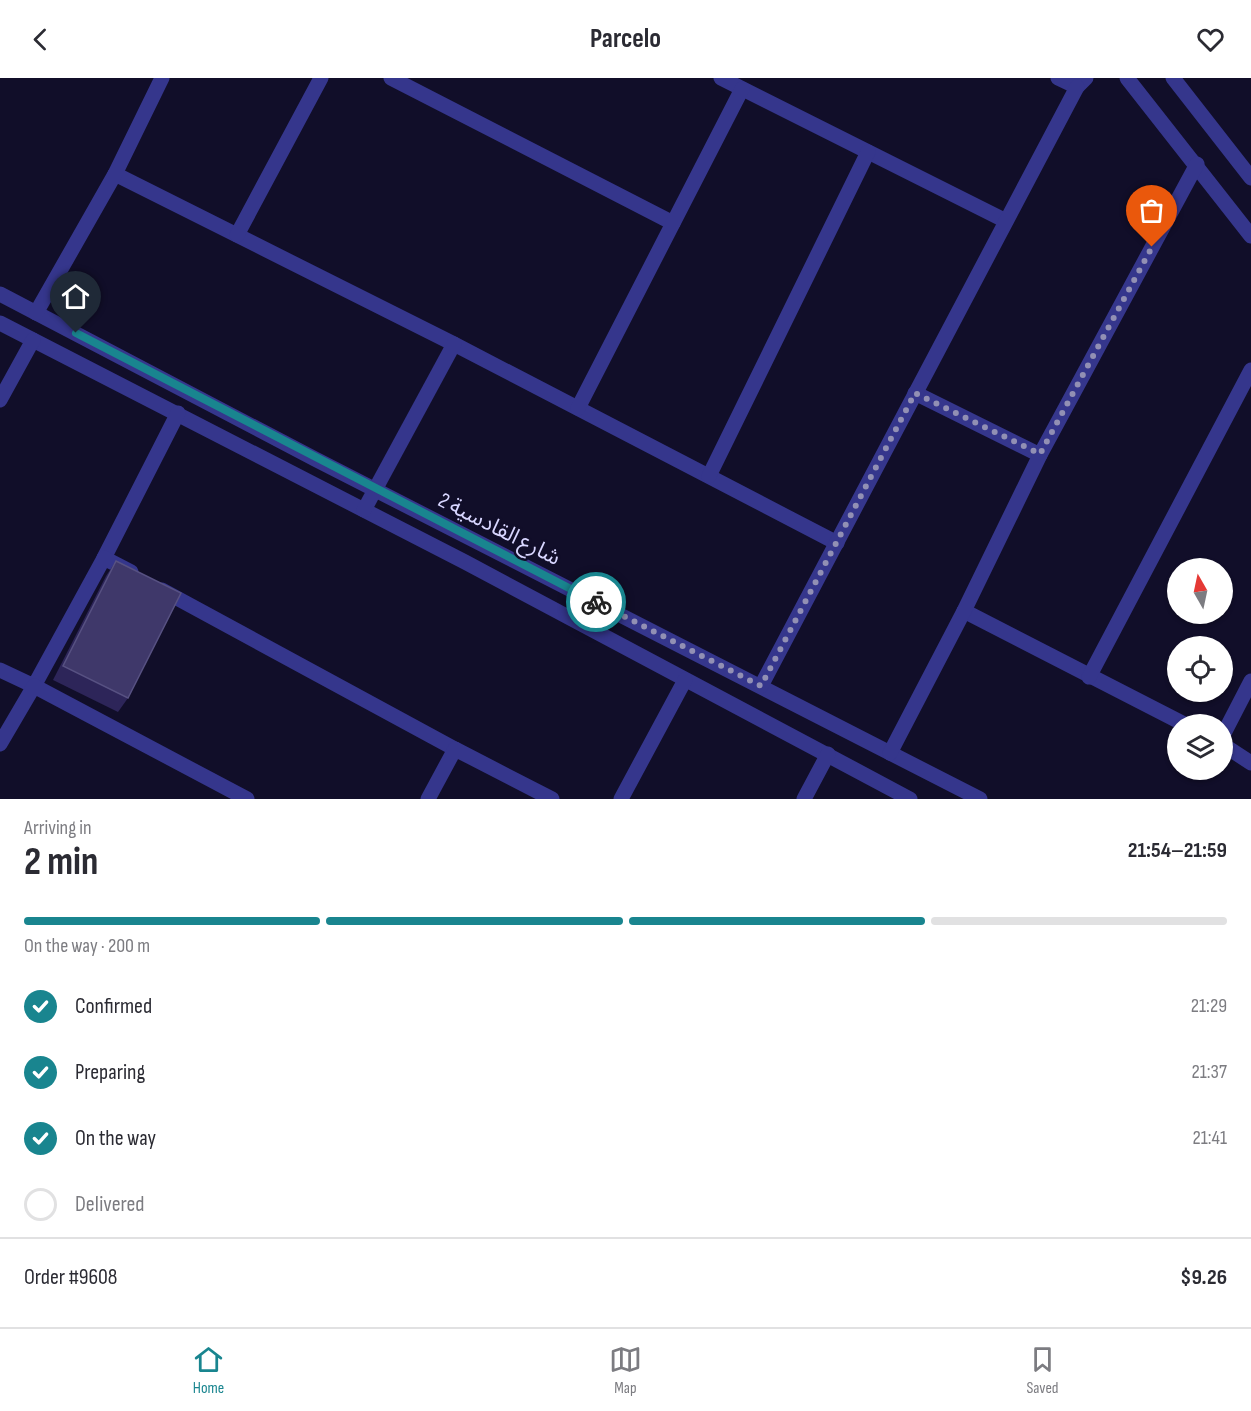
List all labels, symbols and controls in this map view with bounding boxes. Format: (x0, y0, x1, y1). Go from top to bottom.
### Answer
icon: back (24, 23, 57, 56)
text: Parcelo (590, 23, 661, 55)
icon: heart (1194, 23, 1227, 56)
pin (1126, 185, 1177, 247)
icon: bag (1135, 194, 1168, 227)
pin (50, 271, 101, 333)
icon: home (59, 280, 92, 313)
street label: شارع القادسية 2 (433, 487, 565, 574)
north arrow (1167, 558, 1233, 624)
map controls (1167, 558, 1233, 780)
courier (566, 572, 626, 632)
icon: bike (580, 586, 613, 619)
button: locate (1167, 636, 1233, 702)
button: layers (1167, 714, 1233, 780)
text: Arriving in (24, 816, 92, 840)
text: 21:54–21:59 (1128, 837, 1227, 864)
text: 2 min (24, 839, 98, 886)
text: On the way · 200 m (24, 934, 150, 958)
icon: check (24, 990, 57, 1023)
text: Confirmed (75, 993, 152, 1020)
text: 21:29 (1191, 994, 1227, 1018)
icon: check (24, 1056, 57, 1089)
text: Preparing (75, 1059, 145, 1086)
text: 21:37 (1192, 1060, 1227, 1084)
icon: check (24, 1122, 57, 1155)
text: On the way (75, 1125, 156, 1152)
text: 21:41 (1193, 1126, 1227, 1150)
text: Delivered (75, 1191, 144, 1218)
text: Order #9608 (24, 1264, 117, 1291)
text: $9.26 (1180, 1264, 1227, 1291)
tab: Home (192, 1343, 225, 1398)
tab: Map (609, 1343, 642, 1398)
tab: Saved (1026, 1343, 1059, 1398)

